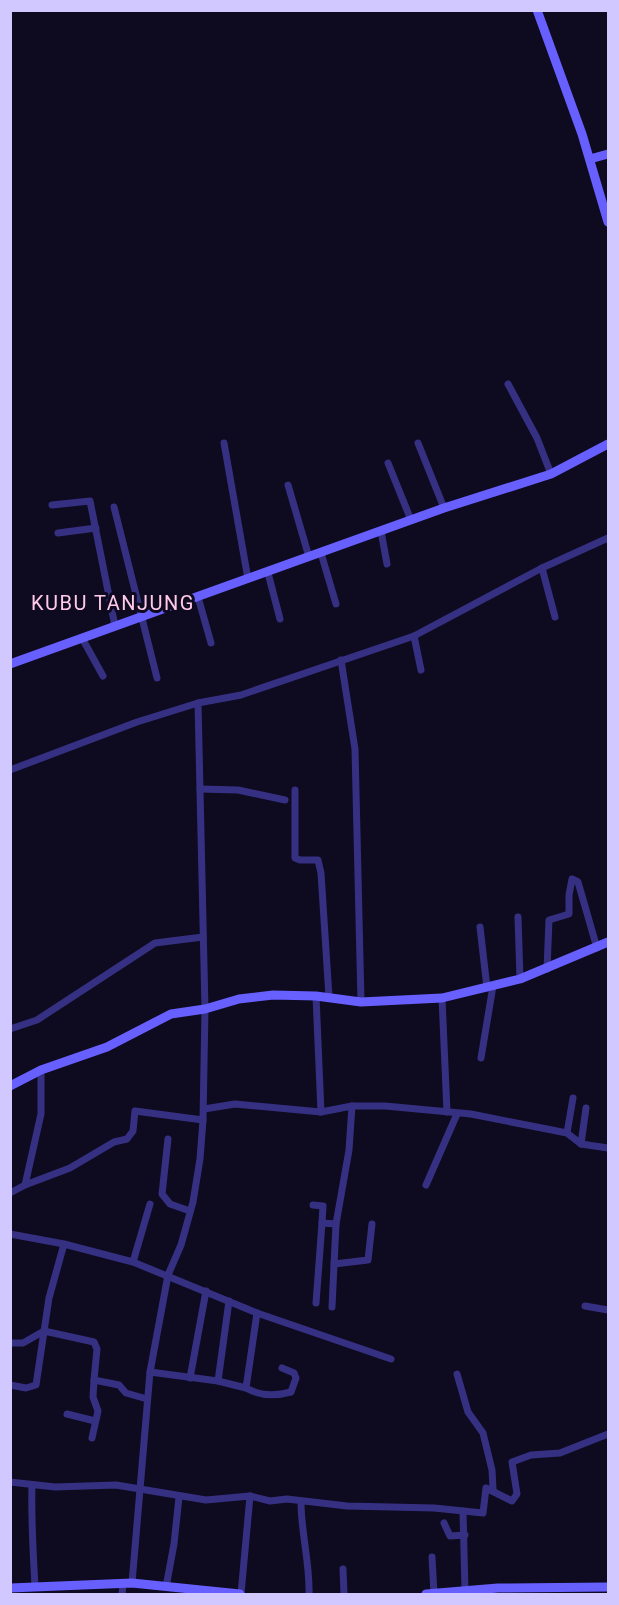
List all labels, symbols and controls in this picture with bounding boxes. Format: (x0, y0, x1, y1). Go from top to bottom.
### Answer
district label: KUBU TANJUNG (31, 591, 195, 615)

